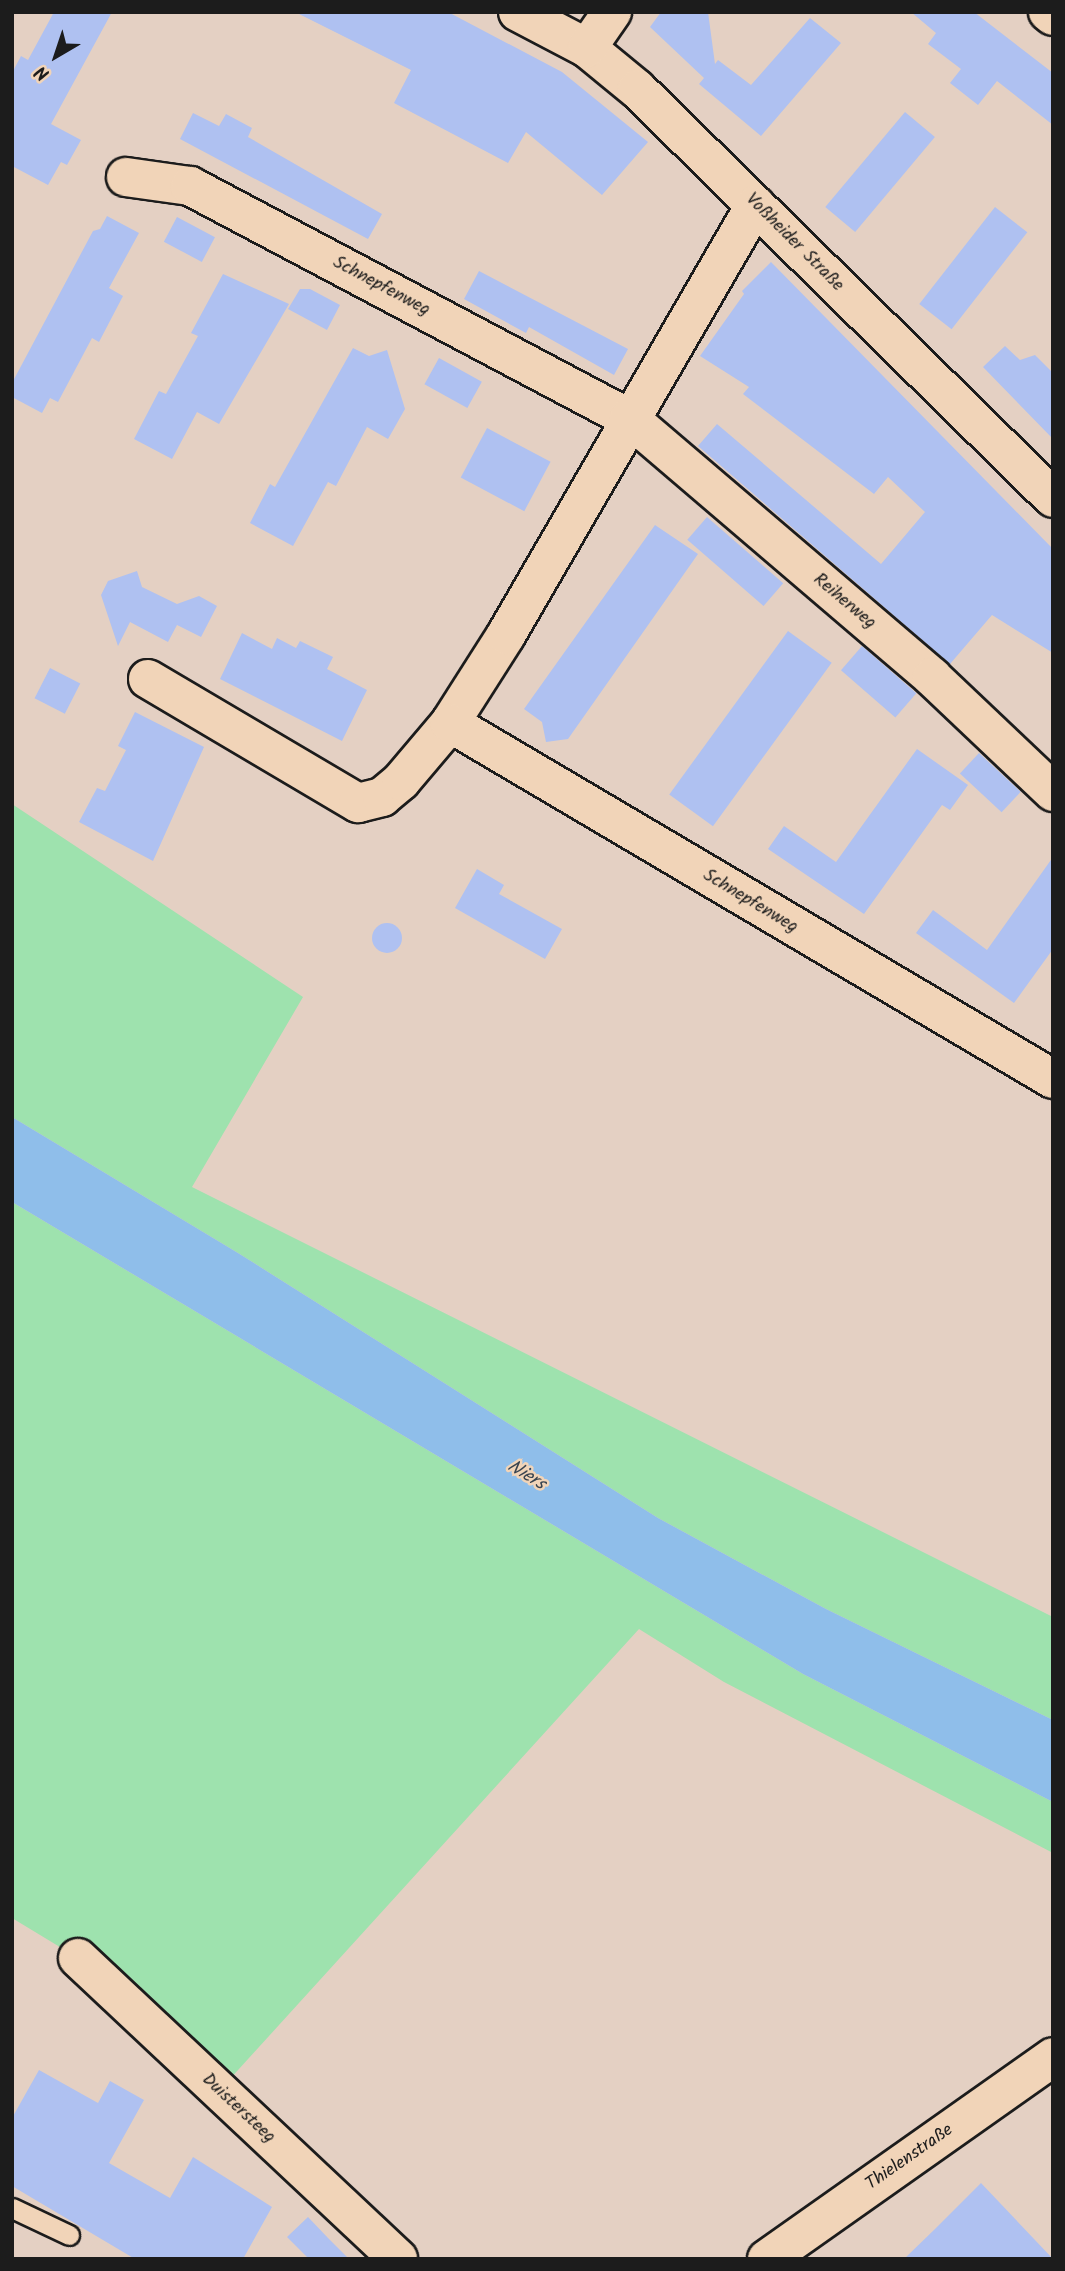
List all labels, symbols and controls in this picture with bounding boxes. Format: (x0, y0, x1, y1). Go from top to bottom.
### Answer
north arrow (21, 21, 91, 91)
text: N (29, 57, 57, 88)
street label: Voßheider Straße (740, 189, 848, 297)
street label: Schnepfenweg (329, 252, 433, 322)
street label: Reiherweg (808, 570, 880, 634)
street label: Schnepfenweg (699, 865, 801, 939)
water label: Niers (503, 1456, 549, 1496)
street label: Duistersteeg (197, 2070, 279, 2148)
street label: Thielenstraße (862, 2120, 958, 2196)

